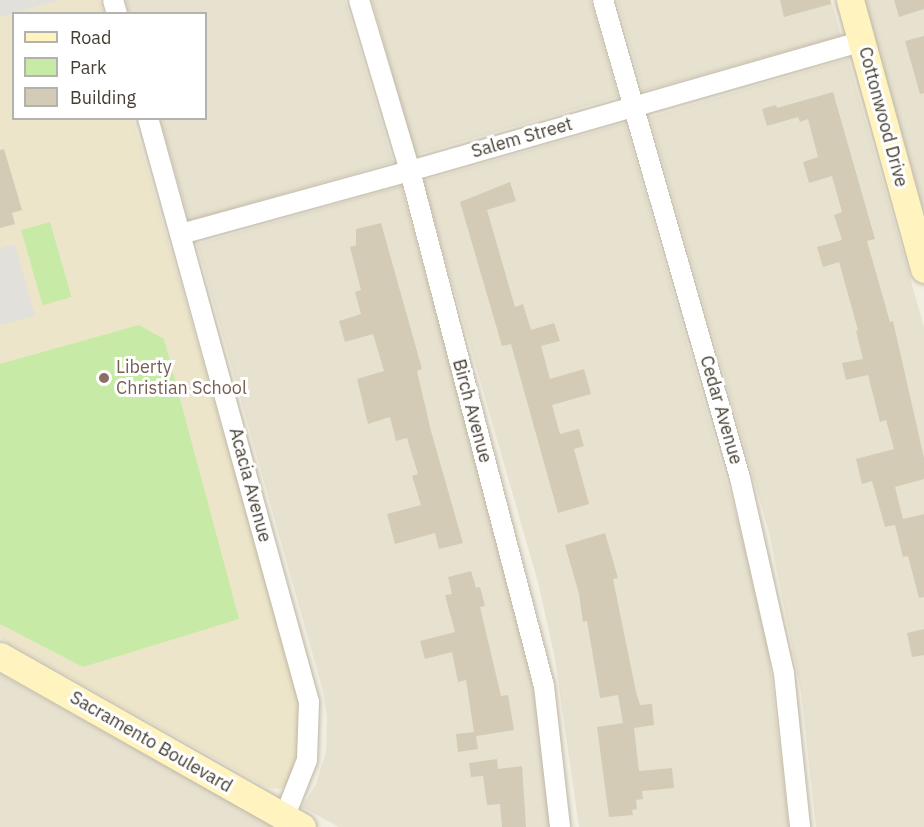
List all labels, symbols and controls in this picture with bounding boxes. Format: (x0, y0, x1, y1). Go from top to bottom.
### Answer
legend (12, 12, 207, 120)
text: Road (70, 26, 111, 49)
street label: Cottonwood Drive (854, 45, 912, 189)
text: Park (70, 56, 106, 79)
text: Building (70, 86, 136, 109)
street label: Salem Street (469, 113, 575, 163)
street label: Cedar Avenue (695, 353, 747, 467)
place label: Liberty Christian School (116, 357, 247, 400)
street label: Birch Avenue (448, 357, 496, 465)
marker: Liberty Christian School (97, 371, 111, 385)
street label: Acacia Avenue (224, 425, 276, 545)
street label: Sacramento Boulevard (66, 687, 236, 797)

